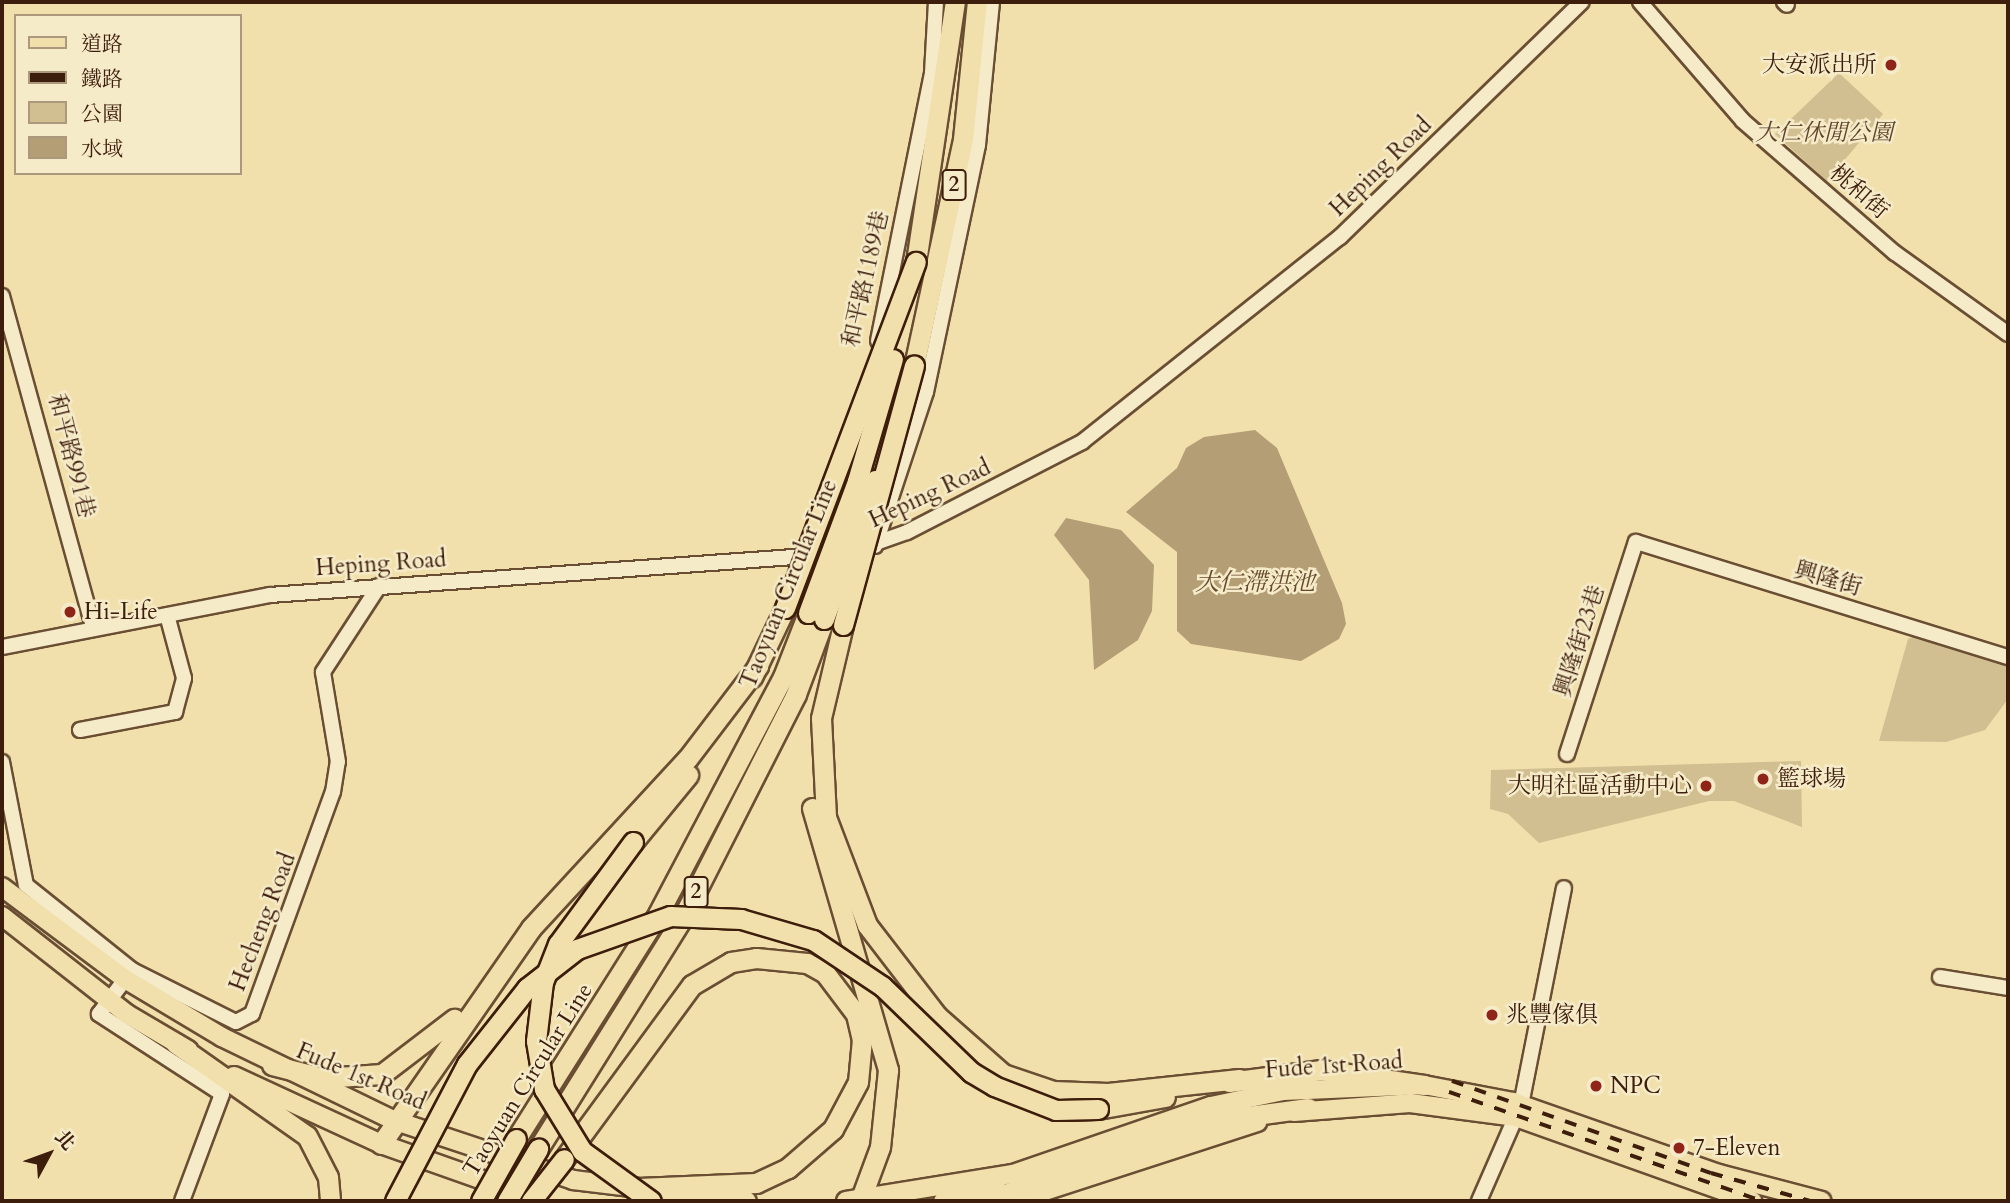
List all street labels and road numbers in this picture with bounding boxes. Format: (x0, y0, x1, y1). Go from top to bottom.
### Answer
street label: Heping Road (1324, 112, 1438, 222)
street label: 桃和街 (1824, 159, 1894, 225)
road number: 2 (940, 168, 968, 202)
street label: 和平路1189巷 (837, 208, 895, 350)
street label: 和平路991巷 (42, 391, 100, 521)
street label: Heping Road (865, 454, 995, 534)
street label: Taoyuan Circular Line (734, 475, 844, 693)
street label: Heping Road (315, 546, 447, 582)
street label: 興隆街 (1791, 556, 1865, 602)
street label: 興隆街23巷 (1549, 582, 1611, 700)
street label: Hecheng Road (224, 849, 302, 995)
road number: 2 (682, 874, 710, 910)
street label: Taoyuan Circular Line (457, 978, 599, 1182)
street label: Fude 1st Road (292, 1037, 430, 1117)
street label: Fude 1st Road (1264, 1047, 1404, 1085)

